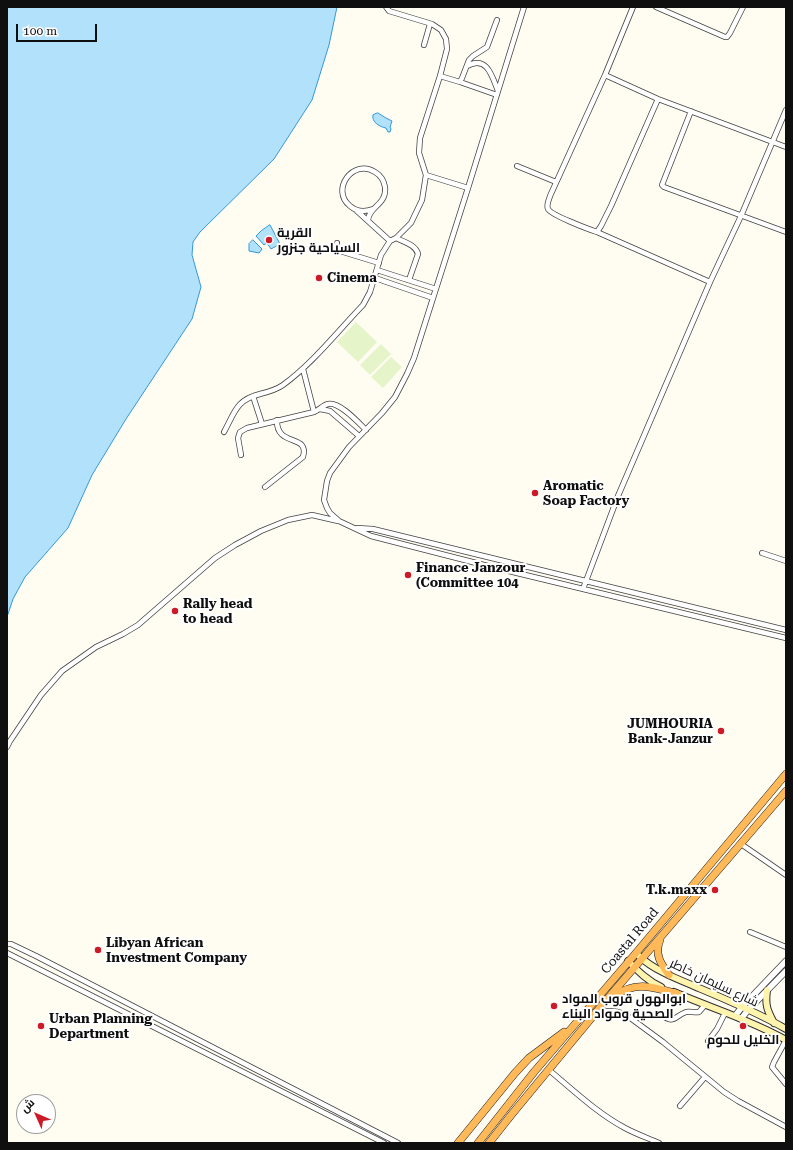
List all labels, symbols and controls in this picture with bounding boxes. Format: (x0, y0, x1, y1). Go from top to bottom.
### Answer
scale bar (18, 16, 99, 42)
text: 100 m (23, 24, 57, 38)
place label: القرية السياحية جنزور (277, 225, 360, 256)
marker: القرية السياحية جنزور (264, 235, 274, 245)
place label: Cinema (327, 270, 377, 286)
marker: Cinema (314, 273, 324, 283)
place label: Aromatic Soap Factory (543, 478, 629, 509)
marker: Aromatic Soap Factory (530, 488, 540, 498)
place label: Finance Janzour (Committee 104 (416, 560, 525, 591)
marker: Finance Janzour (Committee 104 (403, 570, 413, 580)
place label: Rally head to head (183, 596, 252, 627)
marker: Rally head to head (170, 606, 180, 616)
place label: JUMHOURIA Bank-Janzur (627, 716, 713, 747)
marker: JUMHOURIA Bank-Janzur (716, 726, 726, 736)
place label: T.k.maxx (646, 882, 707, 898)
marker: T.k.maxx (710, 885, 720, 895)
street label: Coastal Road (598, 905, 662, 977)
place label: Libyan African Investment Company (106, 935, 247, 966)
marker: Libyan African Investment Company (93, 945, 103, 955)
street label: شارع سليمان خاطر (667, 956, 761, 1010)
place label: ابوالهول قروب المواد الصحية ومواد البناء (562, 991, 686, 1022)
marker: ابوالهول قروب المواد الصحية ومواد البناء (549, 1001, 559, 1011)
place label: Urban Planning Department (49, 1011, 152, 1042)
marker: Urban Planning Department (36, 1021, 46, 1031)
marker: الخليل للحوم (738, 1021, 748, 1031)
place label: الخليل للحوم (707, 1032, 779, 1048)
north arrow (16, 1094, 56, 1134)
text: ش (18, 1096, 37, 1115)

